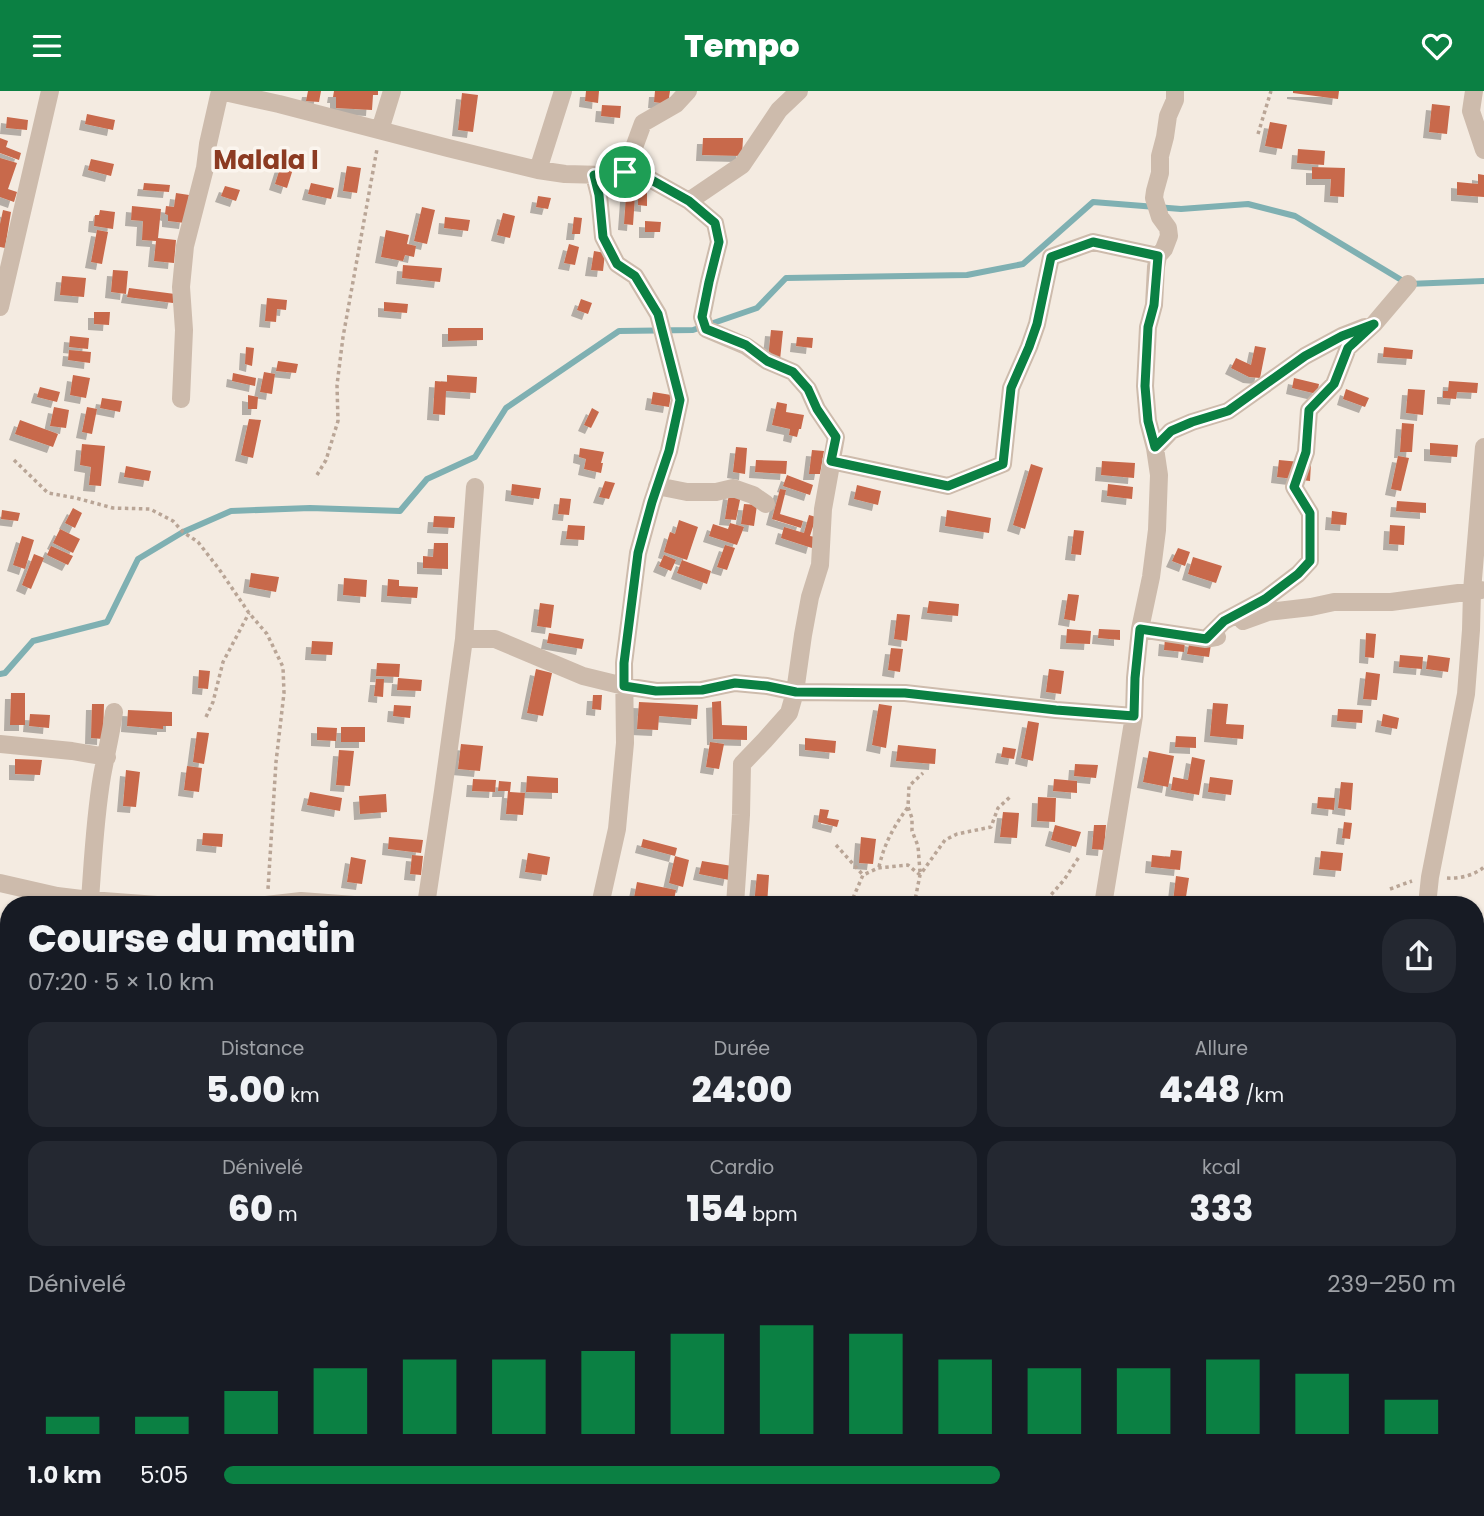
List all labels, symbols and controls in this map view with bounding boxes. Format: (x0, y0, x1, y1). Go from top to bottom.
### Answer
text: Tempo (684, 23, 800, 68)
icon: menu (28, 27, 66, 65)
icon: heart (1418, 27, 1456, 65)
district label: Malala I (213, 142, 319, 178)
pin (595, 142, 655, 202)
icon: arrive (606, 153, 644, 191)
text: Course du matin (28, 912, 356, 965)
button: share (1382, 919, 1456, 993)
text: 07:20 · 5 × 1.0 km (28, 966, 215, 998)
text: Distance (221, 1035, 304, 1062)
text: Durée (714, 1035, 770, 1062)
text: Allure (1195, 1035, 1248, 1062)
text: 5.00 (206, 1065, 285, 1114)
text: 24:00 (692, 1065, 792, 1114)
text: 4:48 (1159, 1065, 1240, 1114)
text: km (285, 1082, 320, 1109)
text: /km (1240, 1082, 1284, 1109)
text: Dénivelé (222, 1154, 303, 1181)
text: Cardio (710, 1154, 774, 1181)
text: kcal (1202, 1154, 1241, 1181)
text: 60 (228, 1184, 273, 1233)
text: 154 (686, 1184, 747, 1233)
text: 333 (1189, 1184, 1253, 1233)
text: m (273, 1201, 298, 1228)
text: bpm (747, 1201, 797, 1228)
text: Dénivelé (28, 1268, 126, 1300)
text: 239–250 m (1327, 1268, 1456, 1300)
text: 1.0 km (28, 1459, 102, 1491)
text: 5:05 (140, 1459, 188, 1491)

